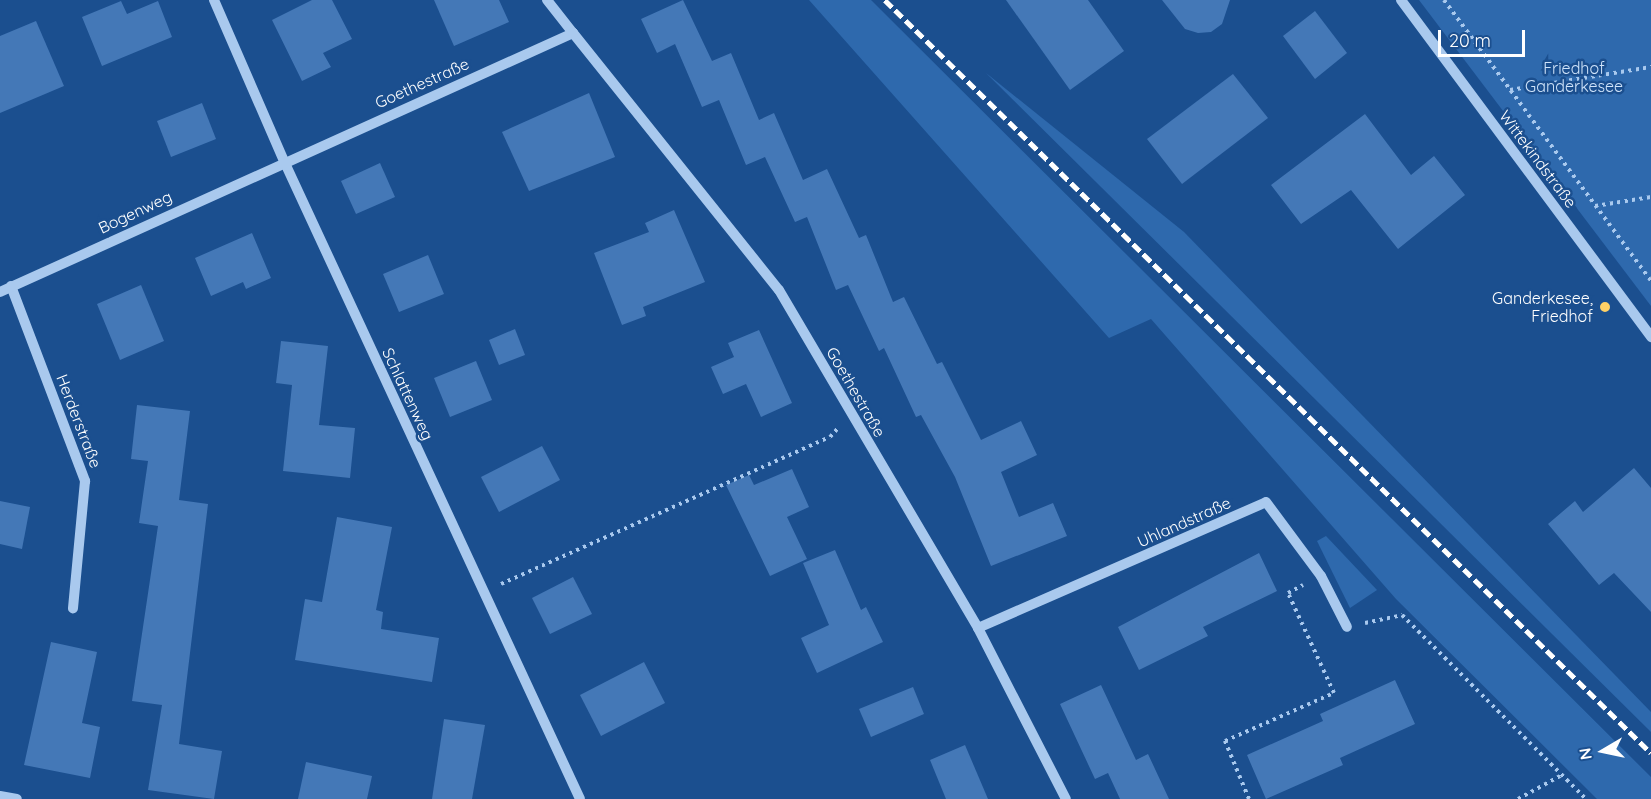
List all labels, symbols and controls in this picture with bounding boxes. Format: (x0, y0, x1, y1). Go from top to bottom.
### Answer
scale bar (1441, 18, 1528, 56)
text: 20 m (1449, 29, 1491, 52)
street label: Goethestraße (372, 54, 472, 112)
park label: Friedhof Ganderkesee (1525, 58, 1623, 96)
street label: Wittekindstraße (1495, 107, 1581, 211)
street label: Bogenweg (95, 187, 175, 237)
place label: Ganderkesee, Friedhof (1492, 288, 1593, 326)
marker: Ganderkesee, Friedhof (1598, 300, 1612, 314)
street label: Goethestraße (823, 344, 889, 440)
street label: Schlattenweg (378, 345, 438, 443)
street label: Herderstraße (52, 372, 106, 470)
street label: Uhlandstraße (1134, 493, 1234, 551)
north arrow (1573, 721, 1633, 781)
text: N (1574, 746, 1596, 761)

